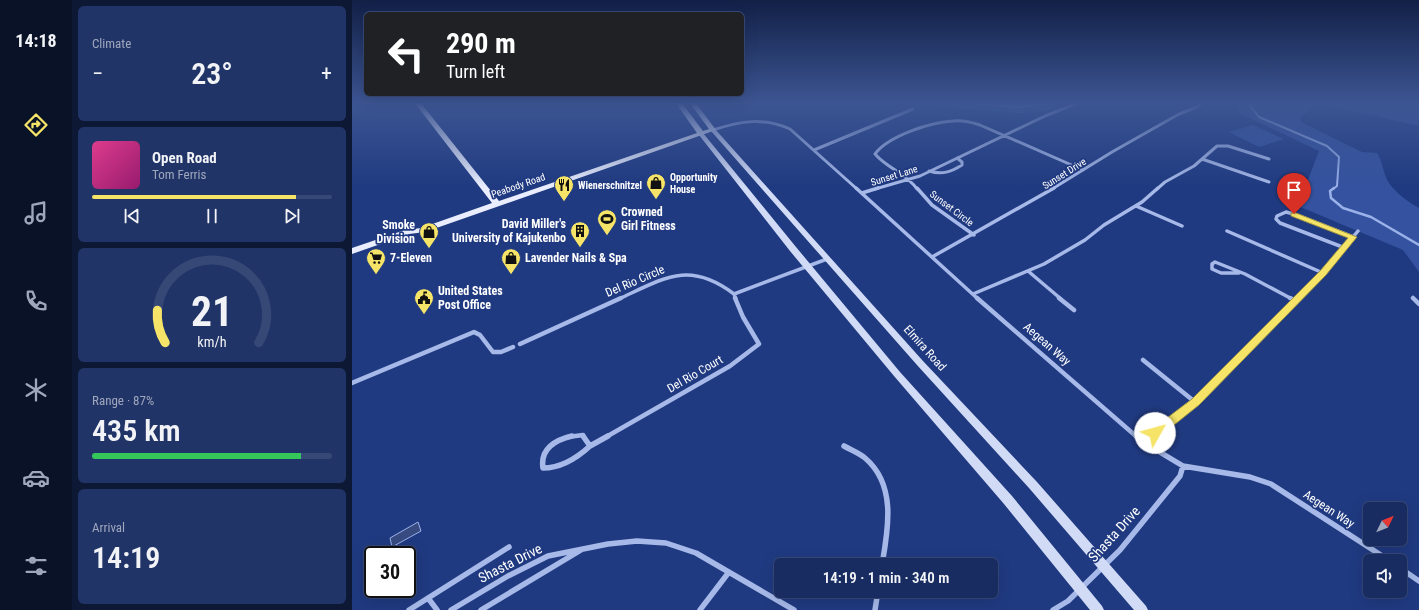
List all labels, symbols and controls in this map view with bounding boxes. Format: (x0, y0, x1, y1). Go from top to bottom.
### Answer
text: 290 m (446, 27, 516, 60)
icon: left (380, 28, 432, 80)
text: 14:18 (15, 30, 57, 51)
text: Climate (92, 36, 131, 51)
text: 23° (191, 56, 233, 91)
text: − (92, 61, 103, 86)
text: + (321, 61, 332, 86)
text: Turn left (446, 61, 505, 82)
icon: directions (22, 111, 50, 139)
text: Open Road (152, 149, 217, 167)
street label: Sunset Drive (1040, 156, 1088, 191)
street label: Sunset Lane (869, 163, 919, 188)
text: Tom Ferris (152, 167, 206, 182)
street label: Peabody Road (490, 171, 547, 200)
shop icon: Opportunity House (645, 172, 667, 200)
place label: Opportunity House (670, 172, 718, 195)
pin (1277, 173, 1311, 214)
restaurant icon: Wienerschnitzel (553, 174, 575, 202)
icon: arrive (1283, 179, 1305, 201)
place label: Wienerschnitzel (578, 180, 642, 191)
street label: Sunset Circle (928, 188, 976, 229)
icon: music (22, 199, 50, 227)
icon: previous (121, 205, 143, 227)
icon: pause (201, 205, 223, 227)
icon: next (281, 205, 303, 227)
place label: Crowned Girl Fitness (621, 205, 676, 233)
sports icon: Crowned Girl Fitness (596, 208, 618, 236)
place label: David Miller's University of Kajukenbo (452, 217, 567, 245)
place label: Smoke Division (376, 218, 415, 246)
building icon: David Miller's University of Kajukenbo (569, 220, 591, 248)
shop icon: Smoke Division (418, 221, 440, 249)
supermarket icon: 7-Eleven (365, 247, 387, 275)
shop icon: Lavender Nails & Spa (500, 247, 522, 275)
place label: 7-Eleven (390, 251, 432, 265)
place label: Lavender Nails & Spa (525, 251, 627, 265)
street label: Del Rio Circle (603, 262, 667, 300)
place label: United States Post Office (438, 284, 503, 312)
icon: phone (22, 287, 50, 315)
text: 21 (191, 287, 233, 336)
public building icon: United States Post Office (413, 287, 435, 315)
street label: Aegean Way (1021, 320, 1073, 368)
street label: Elmira Road (901, 322, 949, 374)
text: km/h (197, 334, 227, 350)
street label: Del Rio Court (665, 352, 726, 396)
icon: climate (22, 376, 50, 404)
text: Range · 87% (92, 393, 154, 408)
position arrow (1134, 412, 1176, 454)
text: 435 km (92, 413, 181, 448)
icon: car (22, 464, 50, 492)
street label: Aegean Way (1301, 487, 1357, 531)
north arrow (1363, 502, 1407, 546)
map controls (1363, 502, 1407, 598)
street label: Shasta Drive (1085, 503, 1143, 565)
text: Arrival (92, 520, 125, 535)
text: 14:19 (92, 540, 160, 575)
street label: Shasta Drive (476, 540, 545, 586)
speed limit sign: 30 (364, 546, 416, 598)
icon: filters (22, 552, 50, 580)
button: sound (1363, 554, 1407, 598)
text: 14:19 · 1 min · 340 m (823, 569, 949, 587)

